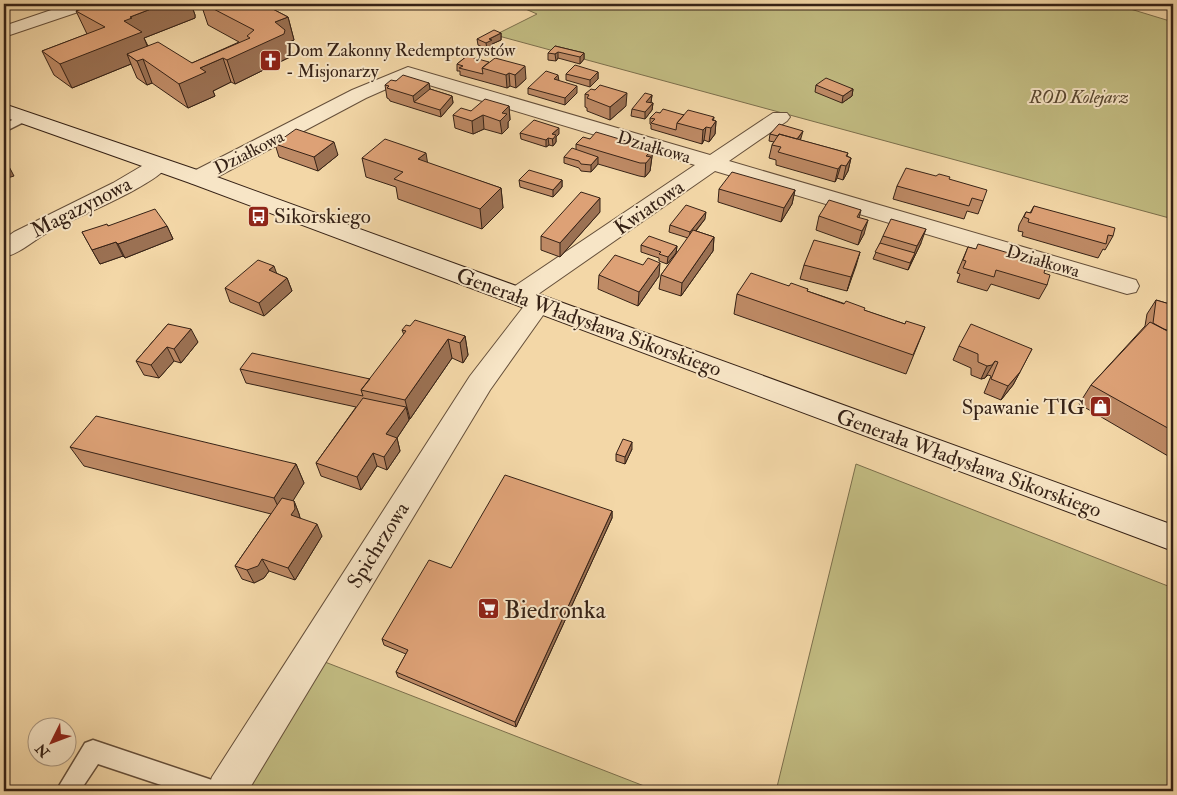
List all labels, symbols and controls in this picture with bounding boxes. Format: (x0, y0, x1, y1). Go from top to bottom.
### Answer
place label: Dom Zakonny Redemptorystów - Misjonarzy (286, 39, 516, 83)
church icon: Dom Zakonny Redemptorystów - Misjonarzy (258, 48, 282, 72)
park label: ROD Kolejarz (1028, 86, 1129, 109)
street label: Działkowa (210, 125, 289, 180)
street label: Działkowa (614, 126, 694, 169)
street label: Magazynowa (26, 170, 136, 244)
street label: Kwiatowa (609, 173, 690, 241)
place label: Sikorskiego (274, 203, 371, 230)
bus stop icon: Sikorskiego (246, 204, 270, 228)
street label: Działkowa (1003, 240, 1083, 283)
street label: Generała Władysława Sikorskiego (453, 262, 725, 383)
place label: Spawanie TIG (962, 394, 1085, 421)
shop icon: Spawanie TIG (1089, 395, 1113, 419)
street label: Generała Władysława Sikorskiego (833, 403, 1105, 524)
street label: Spichrzowa (341, 497, 416, 593)
place label: Biedronka (504, 595, 606, 626)
supermarket icon: Biedronka (476, 597, 500, 621)
north arrow (28, 718, 78, 768)
text: N (32, 740, 54, 761)

